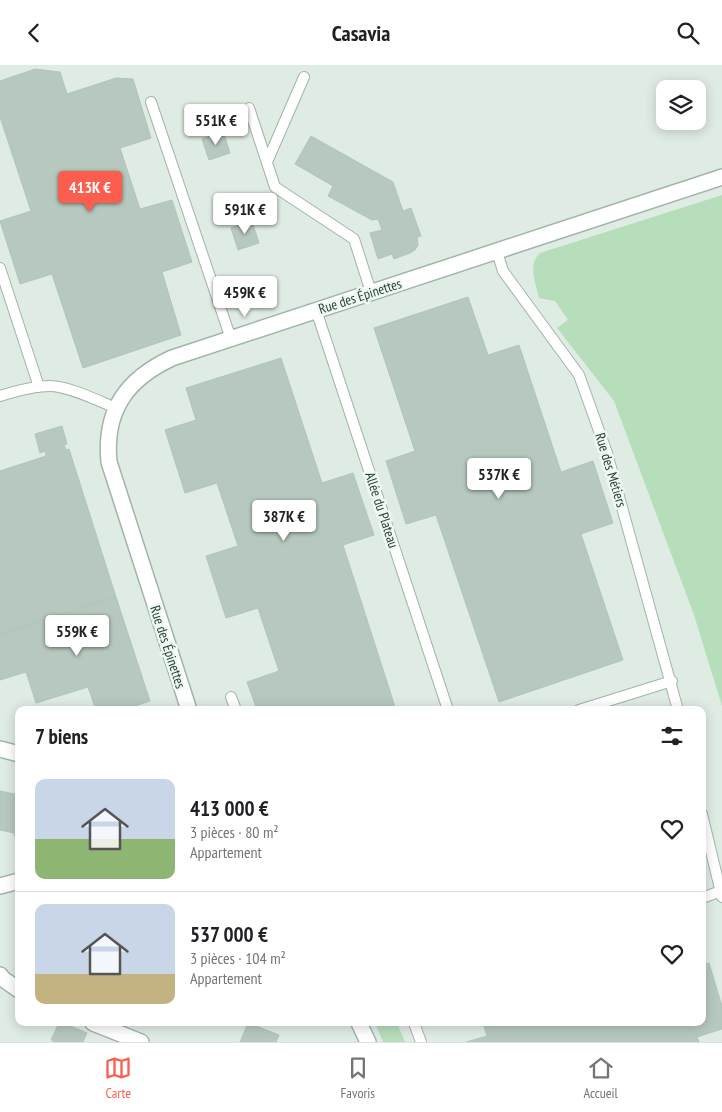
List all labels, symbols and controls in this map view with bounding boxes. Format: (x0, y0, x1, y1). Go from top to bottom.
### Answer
icon: back (20, 19, 48, 47)
text: Casavia (332, 19, 390, 47)
icon: search (674, 19, 702, 47)
map controls (656, 80, 706, 130)
button: layers (656, 80, 706, 130)
pin: 551K € (175, 103, 257, 146)
text: 551K € (195, 110, 237, 130)
pin: 413K € (49, 171, 131, 213)
text: 413K € (69, 177, 111, 197)
pin: 591K € (204, 193, 286, 235)
text: 591K € (224, 199, 266, 219)
street label: Rue des Épinettes (316, 274, 404, 318)
pin: 459K € (204, 275, 286, 318)
text: 459K € (224, 282, 266, 302)
street label: Rue des Métiers (591, 431, 631, 510)
pin: 537K € (458, 457, 540, 500)
text: 537K € (478, 464, 520, 484)
street label: Allée du Plateau (361, 470, 403, 550)
pin: 387K € (243, 499, 325, 542)
text: 387K € (263, 506, 305, 526)
street label: Rue des Épinettes (146, 603, 190, 691)
pin: 559K € (36, 615, 118, 657)
text: 559K € (56, 621, 98, 641)
icon: filters (658, 722, 686, 750)
text: 7 biens (35, 723, 88, 750)
text: 413 000 € (190, 795, 269, 822)
icon: home (75, 799, 135, 859)
icon: heart (658, 815, 686, 843)
text: 3 pièces · 80 m² (190, 822, 279, 842)
text: Appartement (190, 842, 262, 862)
text: 537 000 € (190, 921, 268, 948)
icon: home (75, 924, 135, 984)
icon: heart (658, 940, 686, 968)
text: 3 pièces · 104 m² (190, 948, 286, 968)
text: Appartement (190, 968, 262, 988)
tab: Carte (104, 1054, 132, 1102)
tab: Favoris (341, 1054, 375, 1102)
tab: Accueil (583, 1054, 618, 1102)

